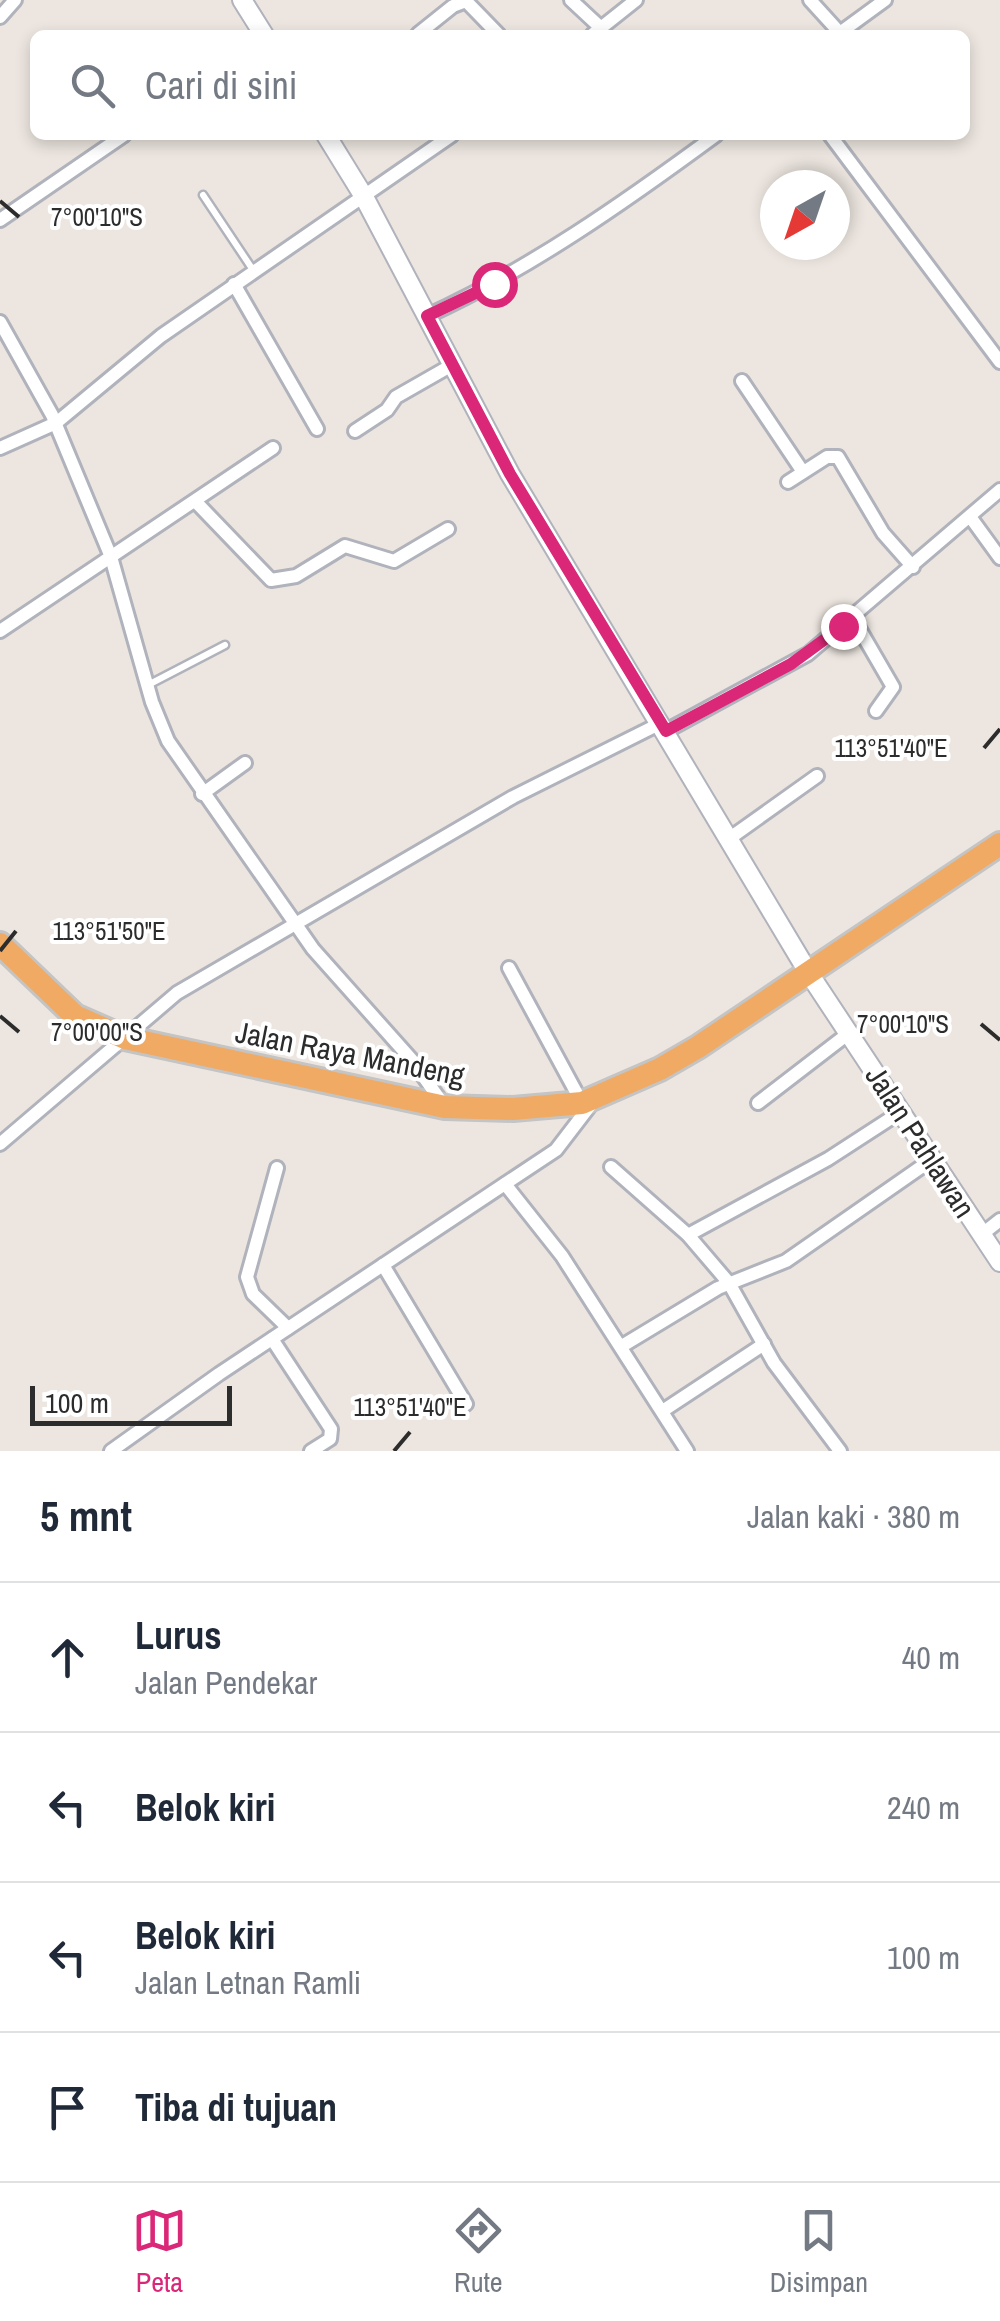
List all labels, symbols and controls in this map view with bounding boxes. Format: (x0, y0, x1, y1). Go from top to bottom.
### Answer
search box (30, 30, 970, 140)
icon: search (65, 58, 120, 113)
text: Cari di sini (145, 60, 297, 111)
north arrow (760, 170, 850, 260)
text: 7°00'10"S (51, 200, 143, 234)
route start (472, 262, 518, 308)
route end (821, 604, 867, 650)
text: 113°51'40"E (834, 731, 948, 765)
text: 113°51'50"E (52, 914, 166, 948)
text: 7°00'10"S (857, 1007, 949, 1041)
street label: Jalan Raya Mandeng (232, 1011, 468, 1095)
text: 7°00'00"S (51, 1015, 143, 1049)
street label: Jalan Pahlawan (857, 1058, 985, 1225)
scale bar (30, 1381, 232, 1426)
text: 100 m (45, 1384, 109, 1422)
text: 113°51'40"E (353, 1390, 467, 1424)
text: 5 mnt (40, 1488, 132, 1544)
text: Jalan kaki · 380 m (747, 1495, 960, 1538)
text: Lurus (135, 1610, 222, 1661)
icon: ahead (40, 1630, 95, 1685)
text: 40 m (902, 1636, 960, 1679)
text: Jalan Pendekar (135, 1661, 317, 1704)
icon: left (40, 1780, 95, 1835)
text: Belok kiri (135, 1782, 275, 1833)
text: 240 m (887, 1786, 960, 1829)
text: Belok kiri (135, 1910, 275, 1961)
icon: left (40, 1930, 95, 1985)
text: 100 m (887, 1936, 960, 1979)
text: Jalan Letnan Ramli (135, 1961, 361, 2004)
icon: arrive (40, 2080, 95, 2135)
text: Tiba di tujuan (135, 2082, 337, 2133)
tab: Peta (132, 2203, 187, 2301)
tab: Rute (451, 2203, 506, 2301)
tab: Disimpan (770, 2203, 868, 2301)

